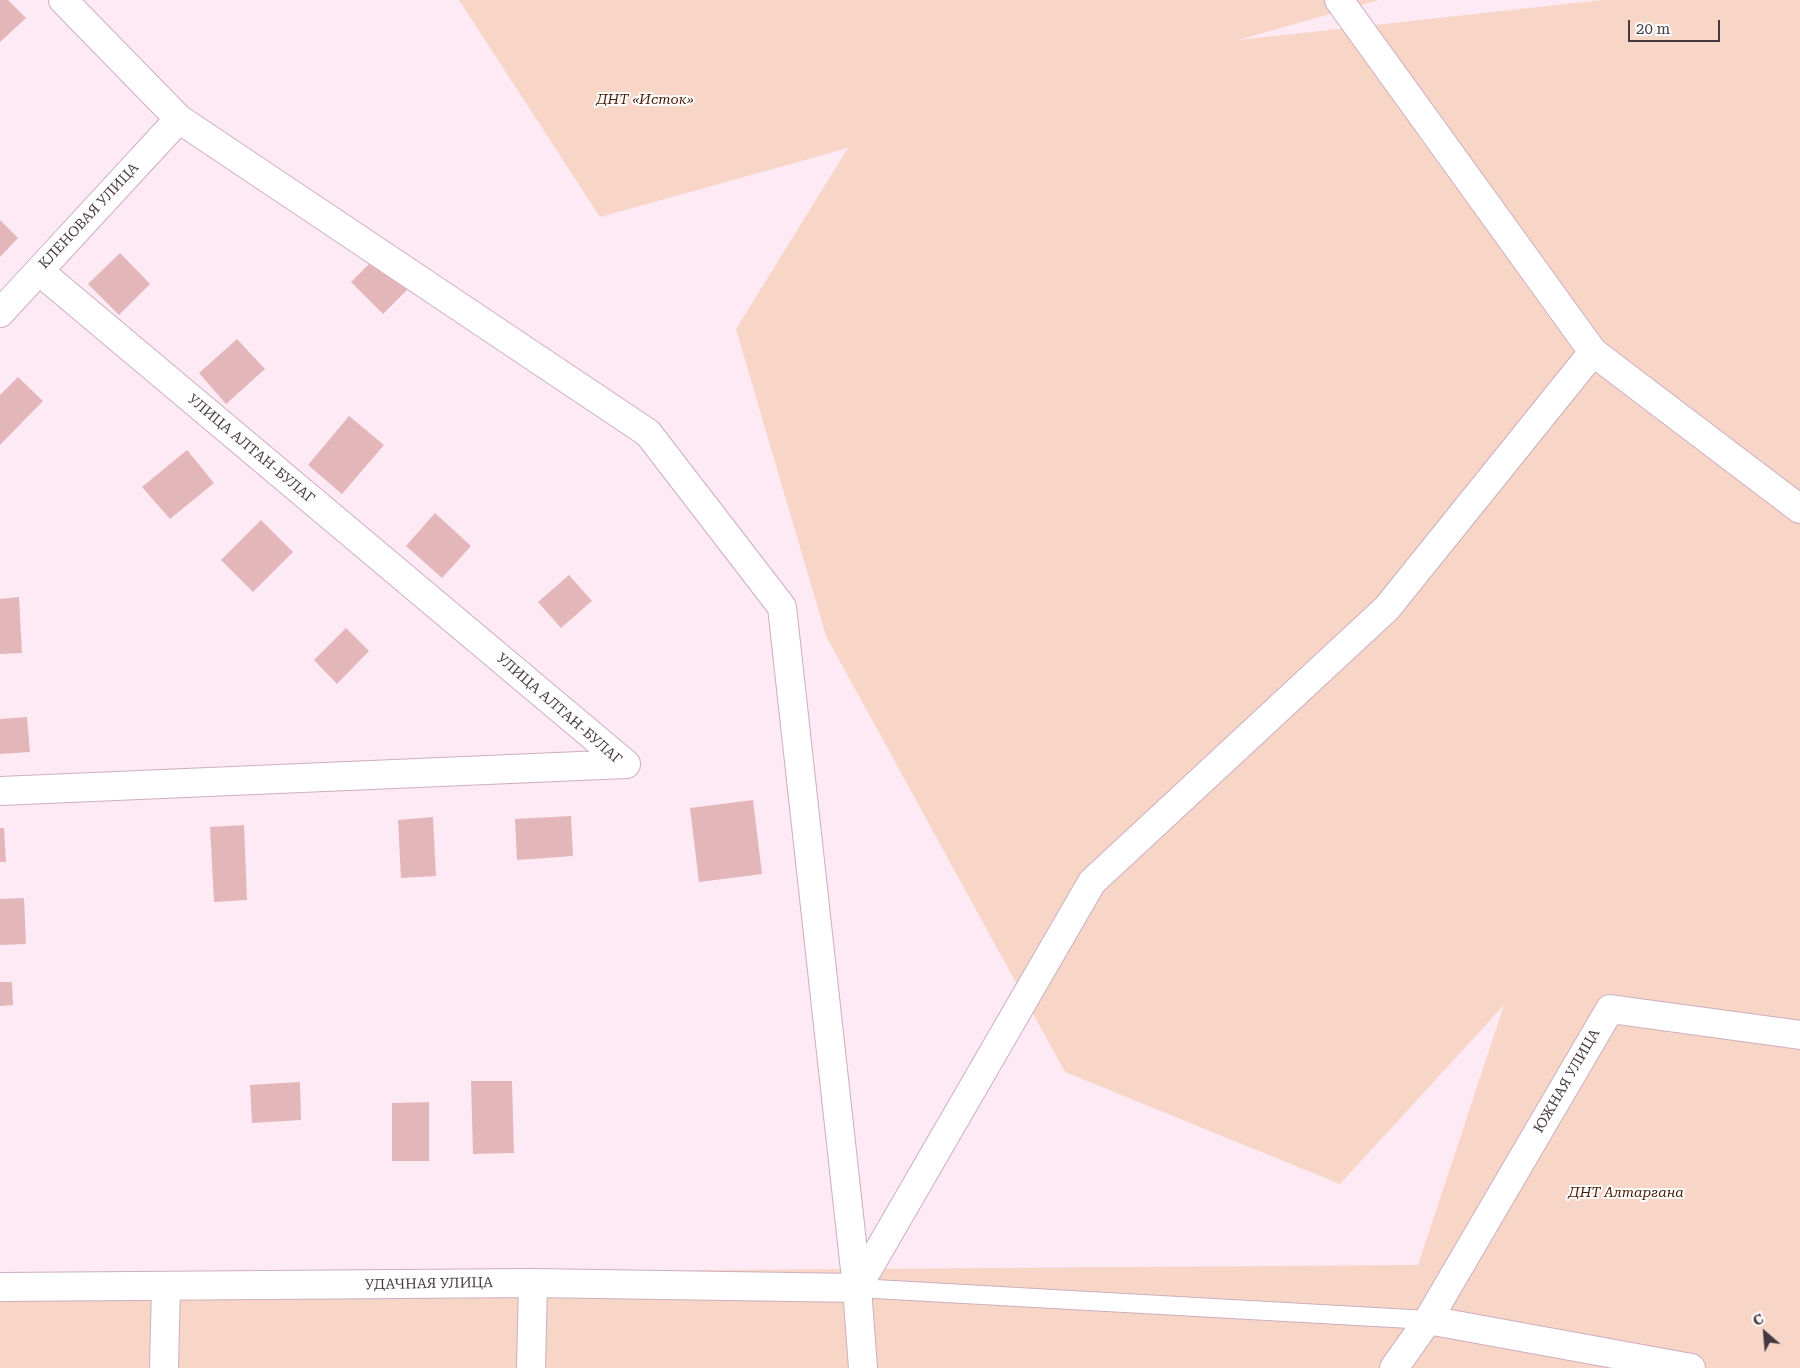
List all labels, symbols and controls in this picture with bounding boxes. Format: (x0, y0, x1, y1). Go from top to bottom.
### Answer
scale bar (1630, 10, 1722, 42)
text: 20 m (1636, 20, 1670, 38)
park label: ДНТ «Исток» (596, 92, 694, 108)
street label: КЛЕНОВАЯ УЛИЦА (36, 160, 142, 272)
street label: УЛИЦА АЛТАН-БУЛАГ (184, 391, 318, 507)
street label: УЛИЦА АЛТАН-БУЛАГ (493, 650, 625, 768)
street label: ЮЖНАЯ УЛИЦА (1530, 1026, 1604, 1136)
park label: ДНТ Алтаргана (1568, 1185, 1684, 1201)
street label: УДАЧНАЯ УЛИЦА (365, 1274, 493, 1294)
north arrow (1740, 1308, 1790, 1358)
text: С (1750, 1310, 1766, 1329)

